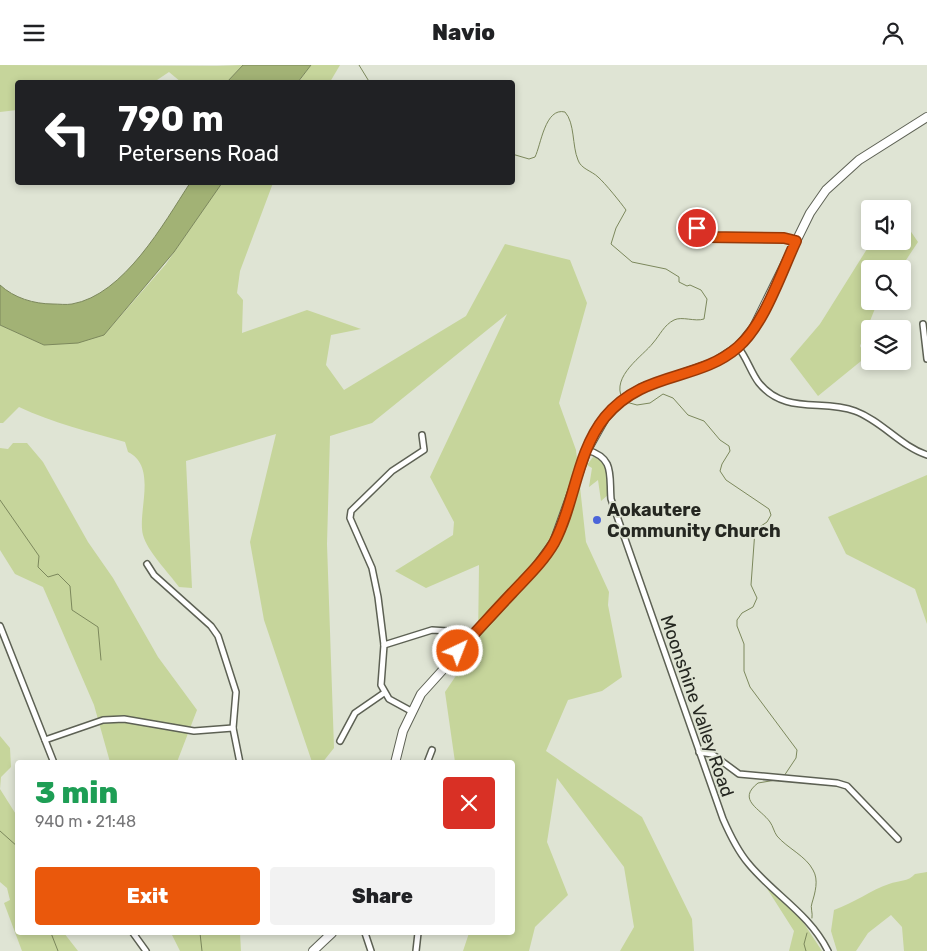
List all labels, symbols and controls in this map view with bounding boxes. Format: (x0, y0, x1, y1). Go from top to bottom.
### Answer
icon: menu (20, 19, 48, 47)
text: Navio (432, 19, 495, 46)
icon: person (879, 19, 907, 47)
text: 790 m (118, 98, 224, 140)
icon: left (35, 100, 100, 165)
text: Petersens Road (118, 140, 279, 167)
map controls (861, 200, 911, 370)
button: sound (861, 200, 911, 250)
pin (676, 207, 718, 249)
icon: arrive (683, 214, 711, 242)
button: search (861, 260, 911, 310)
button: layers (861, 320, 911, 370)
place label: Aokautere Community Church (607, 499, 781, 542)
marker: Aokautere Community Church (591, 514, 603, 526)
street label: Moonshine Valley Road (656, 612, 738, 800)
position arrow (431, 624, 483, 676)
text: 3 min (35, 775, 118, 811)
button: close (443, 777, 495, 829)
text: 940 m · 21:48 (35, 812, 136, 831)
button: Exit (35, 867, 260, 925)
button: Share (270, 867, 495, 925)

